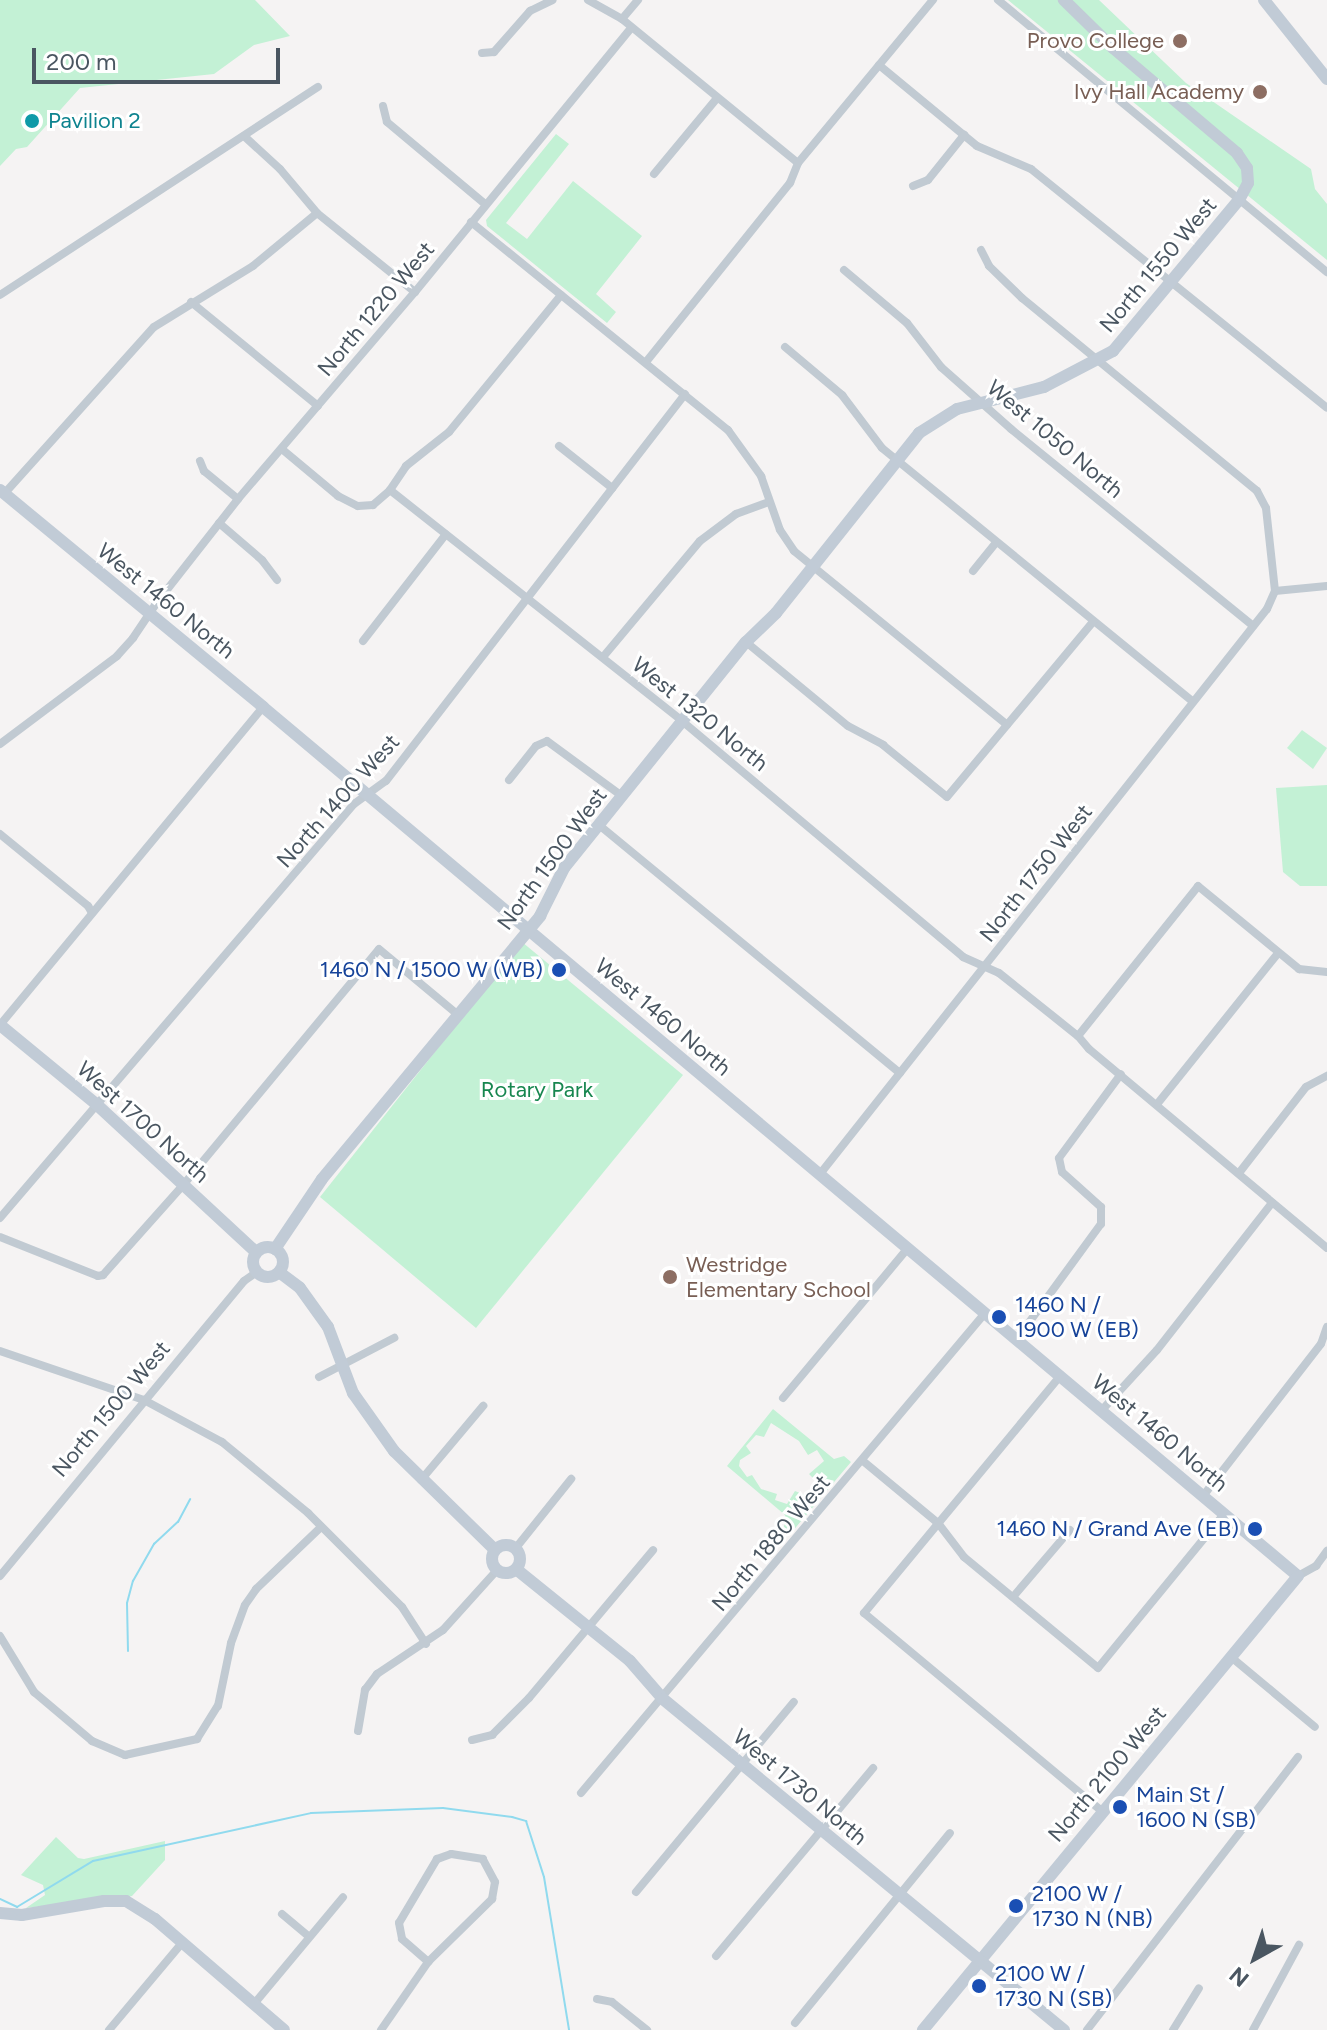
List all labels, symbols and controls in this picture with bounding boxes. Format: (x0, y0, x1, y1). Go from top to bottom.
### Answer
place label: Provo College (1027, 28, 1164, 54)
scale bar (36, 32, 284, 82)
marker: Provo College (1171, 32, 1189, 50)
text: 200 m (46, 47, 117, 76)
place label: Ivy Hall Academy (1074, 79, 1244, 105)
marker: Ivy Hall Academy (1251, 83, 1269, 101)
place label: Pavilion 2 (48, 108, 141, 134)
marker: Pavilion 2 (23, 112, 41, 130)
street label: North 1550 West (1094, 192, 1222, 338)
street label: North 1220 West (312, 236, 440, 382)
street label: West 1050 North (982, 374, 1128, 504)
street label: West 1460 North (92, 538, 240, 664)
street label: West 1320 North (627, 651, 773, 777)
street label: North 1400 West (271, 729, 405, 873)
street label: North 1500 West (492, 783, 612, 935)
street label: North 1750 West (974, 799, 1098, 947)
street label: West 1460 North (590, 953, 736, 1081)
place label: 1460 N / 1500 W (WB) (320, 957, 543, 983)
marker: 1460 N / 1500 W (WB) (550, 961, 568, 979)
street label: West 1700 North (72, 1056, 214, 1188)
park label: Rotary Park (481, 1077, 593, 1103)
place label: Westridge Elementary School (686, 1251, 871, 1302)
marker: Westridge Elementary School (661, 1268, 679, 1286)
place label: 1460 N / 1900 W (EB) (1015, 1291, 1139, 1342)
marker: 1460 N / 1900 W (EB) (990, 1308, 1008, 1326)
street label: North 1500 West (46, 1336, 176, 1482)
street label: West 1460 North (1087, 1369, 1233, 1497)
street label: North 1880 West (706, 1470, 836, 1616)
place label: 1460 N / Grand Ave (EB) (997, 1516, 1239, 1542)
marker: 1460 N / Grand Ave (EB) (1246, 1520, 1264, 1538)
street label: North 2100 West (1043, 1701, 1171, 1847)
street label: West 1730 North (728, 1723, 872, 1851)
place label: Main St / 1600 N (SB) (1136, 1781, 1256, 1832)
marker: Main St / 1600 N (SB) (1111, 1798, 1129, 1816)
place label: 2100 W / 1730 N (NB) (1032, 1880, 1153, 1932)
marker: 2100 W / 1730 N (NB) (1007, 1897, 1025, 1915)
north arrow (1215, 1918, 1295, 1998)
place label: 2100 W / 1730 N (SB) (995, 1960, 1112, 2012)
text: N (1224, 1961, 1254, 1993)
marker: 2100 W / 1730 N (SB) (970, 1977, 988, 1995)

